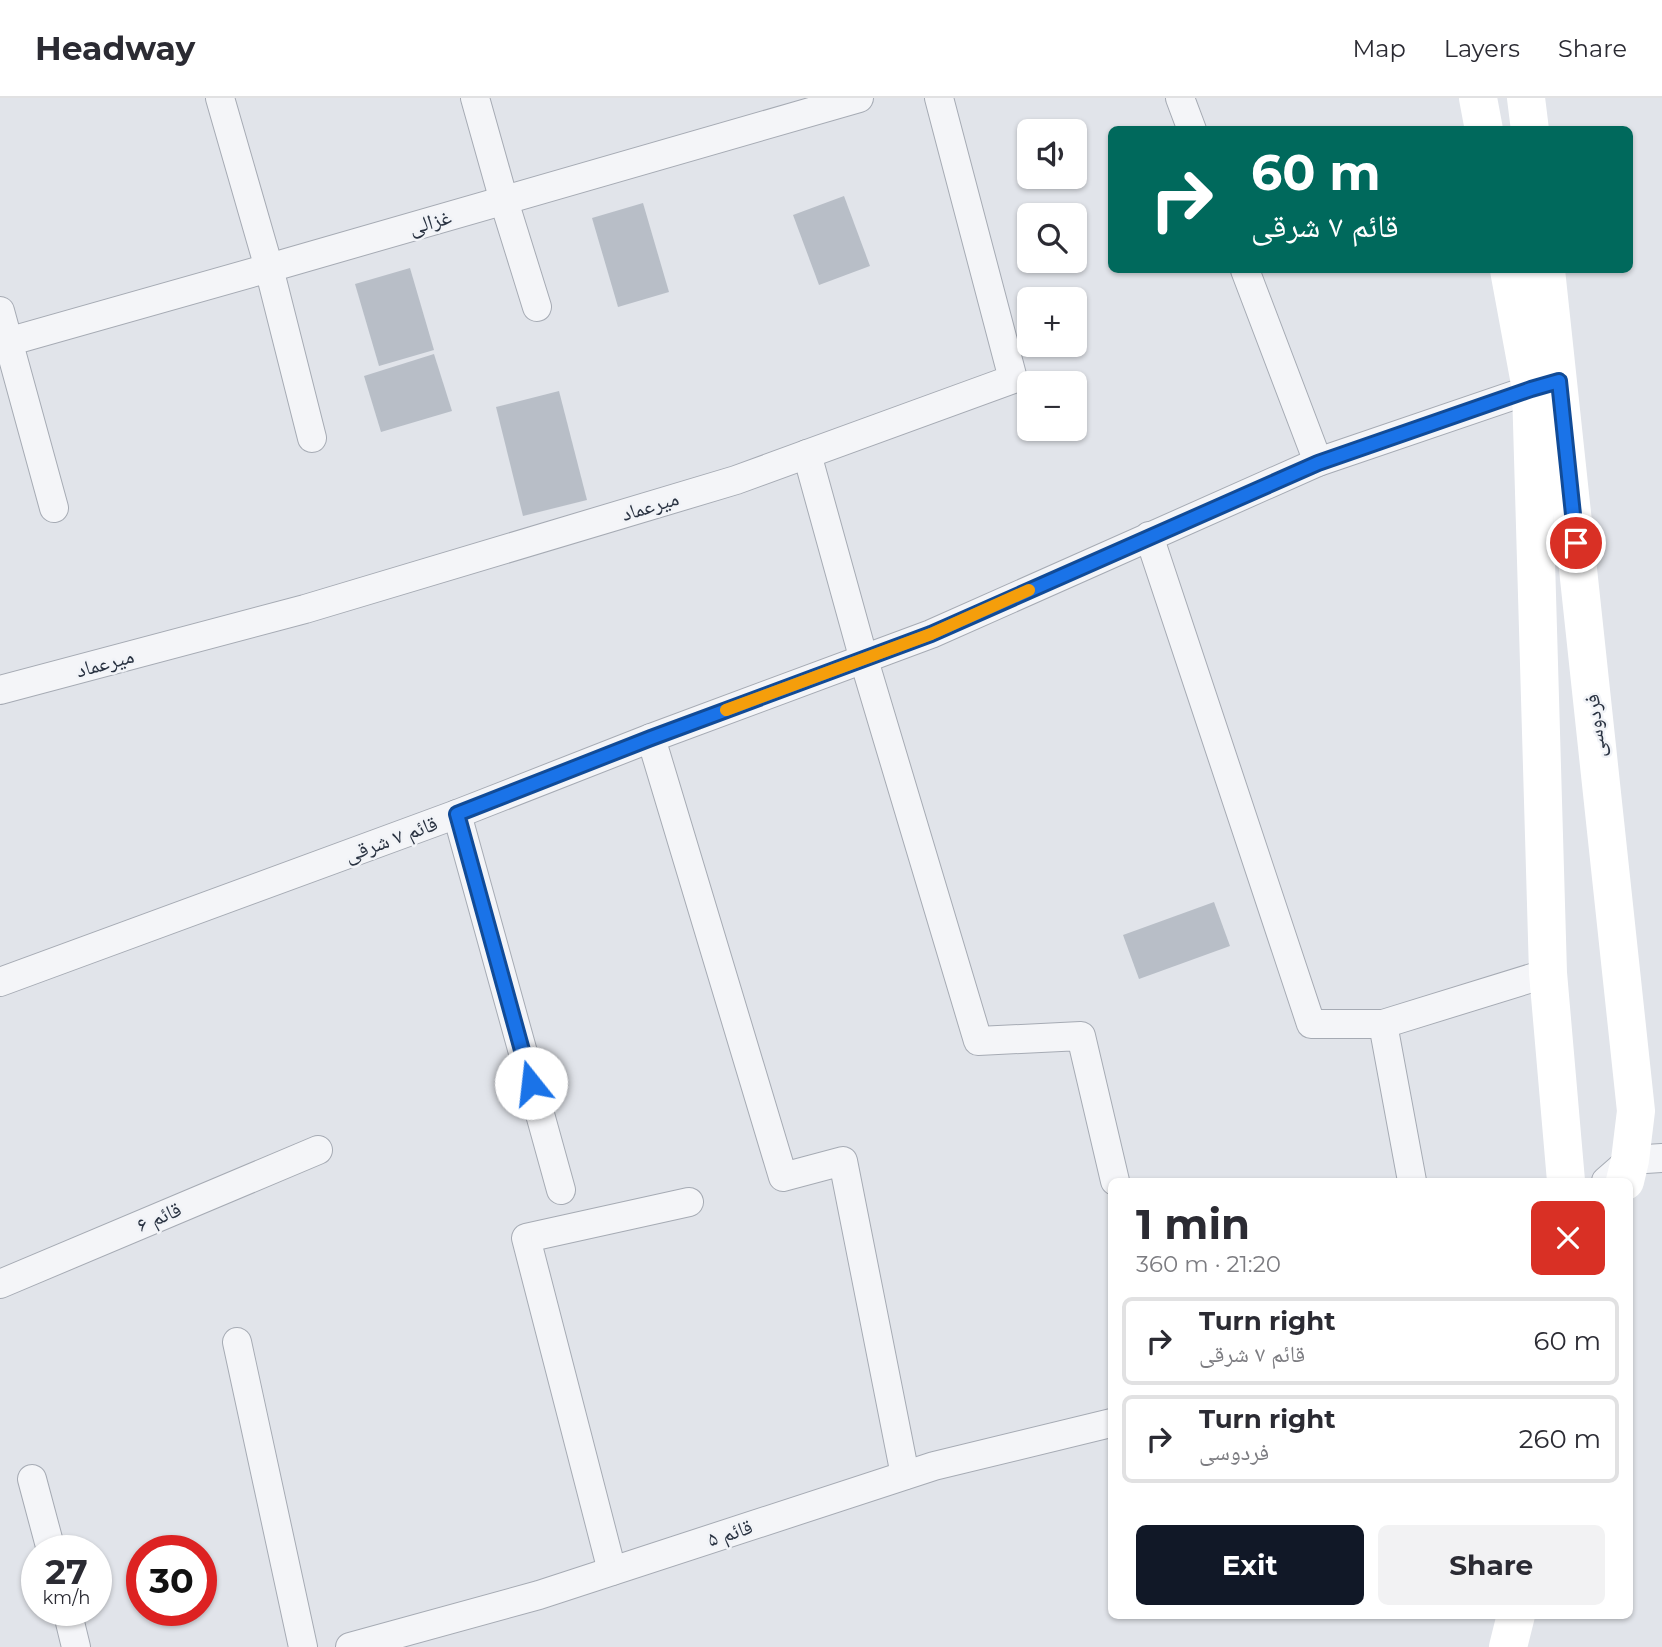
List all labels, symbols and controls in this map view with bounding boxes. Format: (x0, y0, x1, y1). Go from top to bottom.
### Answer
text: Headway (35, 28, 195, 68)
text: Map (1352, 34, 1406, 63)
text: Layers (1444, 34, 1520, 63)
text: Share (1558, 34, 1627, 63)
map controls (1017, 119, 1087, 441)
button: sound (1017, 119, 1087, 189)
text: 60 m (1251, 143, 1381, 202)
icon: right (1136, 154, 1227, 245)
street label: غزالی (406, 203, 455, 240)
button: search (1017, 203, 1087, 273)
text: قائم ۷ شرقی (1251, 206, 1399, 245)
button: + (1017, 287, 1087, 357)
button: − (1017, 371, 1087, 441)
street label: میرعماد (618, 485, 682, 526)
pin (1546, 513, 1606, 573)
icon: arrive (1557, 524, 1595, 562)
street label: میرعماد (73, 643, 137, 682)
street label: فردوسی (1579, 693, 1611, 759)
street label: قائم ۷ شرقی (341, 810, 441, 869)
position arrow (494, 1046, 568, 1120)
street label: قائم ۶ (133, 1196, 186, 1239)
text: 1 min (1136, 1198, 1250, 1250)
button: close (1531, 1201, 1605, 1275)
text: 360 m · 21:20 (1136, 1250, 1281, 1278)
text: Turn right (1199, 1305, 1335, 1337)
icon: right (1140, 1322, 1178, 1360)
text: 60 m (1534, 1325, 1601, 1357)
text: قائم ۷ شرقی (1199, 1340, 1305, 1368)
text: Turn right (1199, 1403, 1335, 1435)
icon: right (1140, 1420, 1178, 1458)
text: 260 m (1519, 1423, 1601, 1455)
text: فردوسی (1199, 1438, 1269, 1466)
street label: قائم ۵ (704, 1514, 756, 1553)
button: Exit (1136, 1525, 1364, 1605)
button: Share (1378, 1525, 1605, 1605)
speed limit sign: 30 (126, 1535, 217, 1626)
text: 27 (45, 1550, 88, 1593)
text: km/h (42, 1587, 91, 1609)

